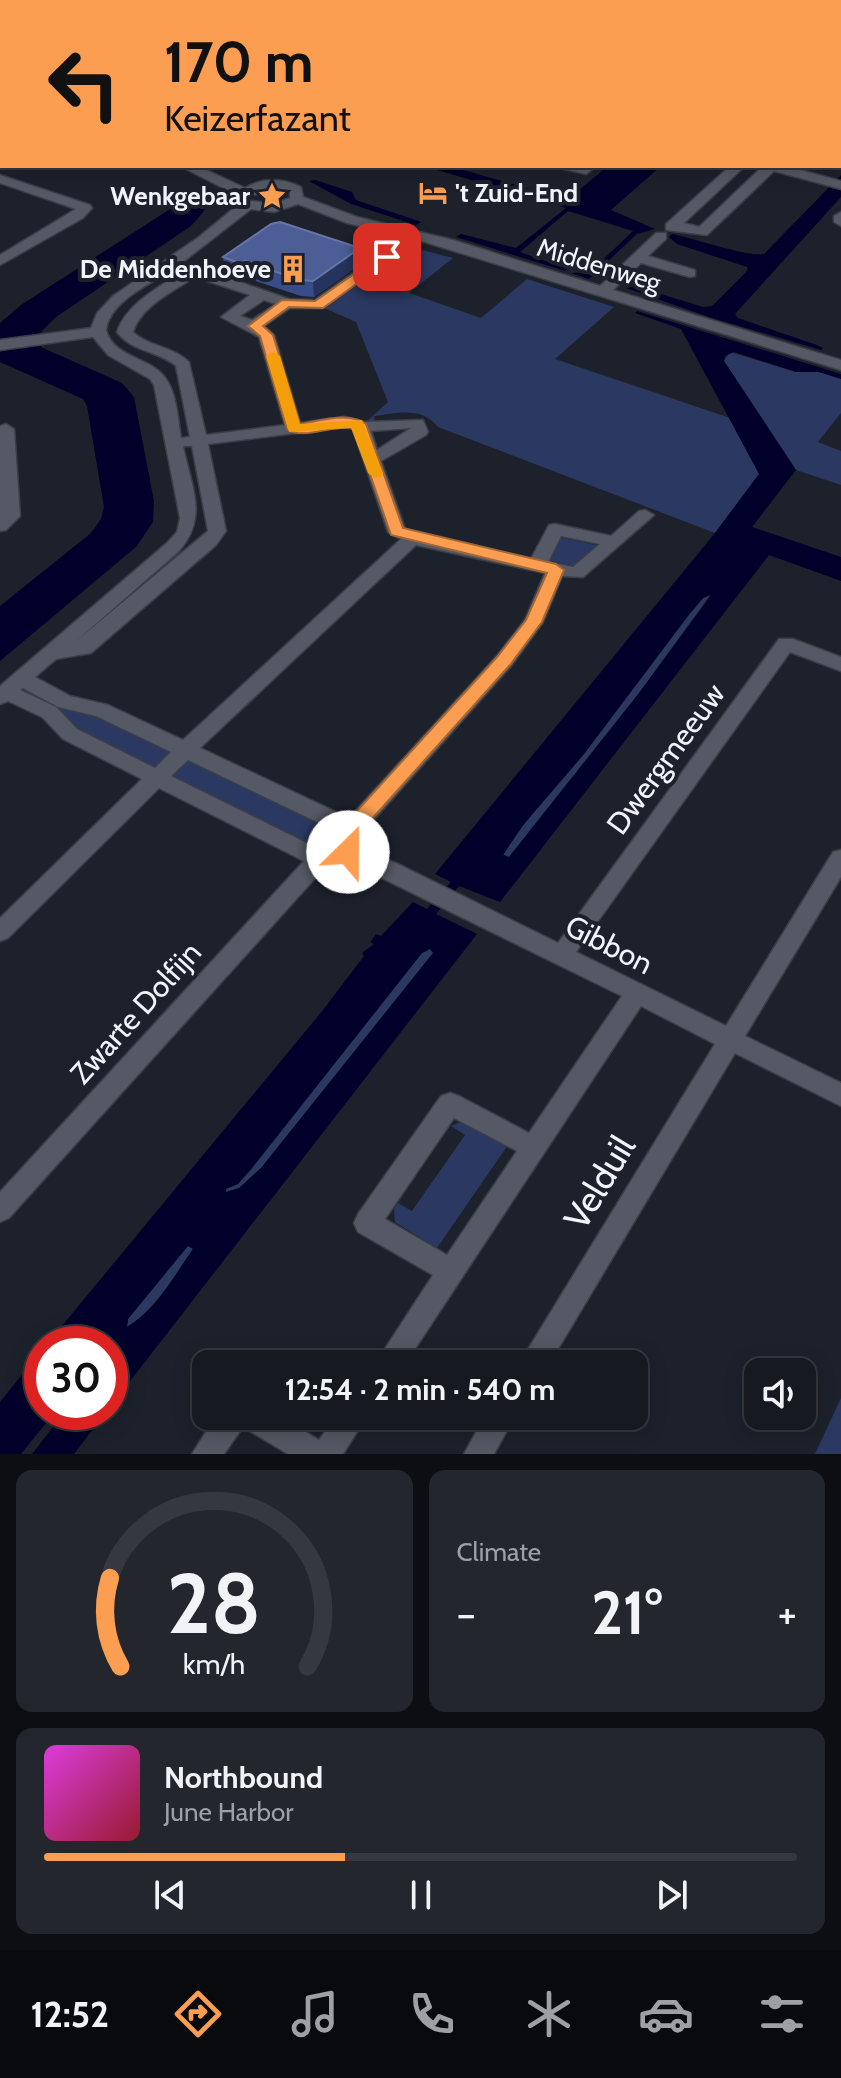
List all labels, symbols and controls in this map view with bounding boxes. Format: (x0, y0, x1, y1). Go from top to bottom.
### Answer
text: 170 m (164, 28, 314, 96)
icon: left (32, 32, 136, 136)
text: Keizerfazant (164, 96, 351, 140)
place label: 't Zuid-End (455, 177, 578, 209)
hotel icon: 't Zuid-End (418, 178, 448, 208)
place label: Wenkgebaar (110, 180, 250, 212)
place icon: Wenkgebaar (257, 181, 287, 211)
pin (353, 223, 421, 291)
street label: Middenweg (533, 231, 666, 299)
icon: arrive (365, 235, 409, 279)
place label: De Middenhoeve (80, 253, 271, 285)
building icon: De Middenhoeve (278, 254, 308, 284)
street label: Dwergmeeuw (598, 676, 733, 841)
position arrow (306, 810, 390, 894)
street label: Gibbon (559, 907, 659, 982)
street label: Zwarte Dolfijn (62, 934, 209, 1091)
street label: Velduil (554, 1127, 644, 1237)
speed limit sign: 30 (24, 1326, 128, 1430)
map controls (744, 1358, 816, 1430)
button: sound (744, 1358, 816, 1430)
text: 12:54 · 2 min · 540 m (285, 1371, 555, 1408)
text: Climate (457, 1536, 541, 1568)
text: 28 (167, 1553, 261, 1654)
text: 21° (591, 1576, 662, 1649)
text: − (457, 1587, 476, 1640)
text: + (778, 1587, 797, 1640)
text: km/h (183, 1646, 246, 1681)
text: Northbound (164, 1759, 323, 1796)
text: June Harbor (164, 1796, 293, 1828)
icon: previous (148, 1873, 192, 1917)
icon: pause (399, 1873, 443, 1917)
icon: next (650, 1873, 694, 1917)
icon: directions (170, 1986, 226, 2042)
icon: music (287, 1986, 343, 2042)
icon: phone (404, 1986, 460, 2042)
icon: climate (521, 1986, 577, 2042)
icon: car (638, 1986, 694, 2042)
icon: filters (754, 1986, 810, 2042)
text: 12:52 (30, 1992, 109, 2036)

